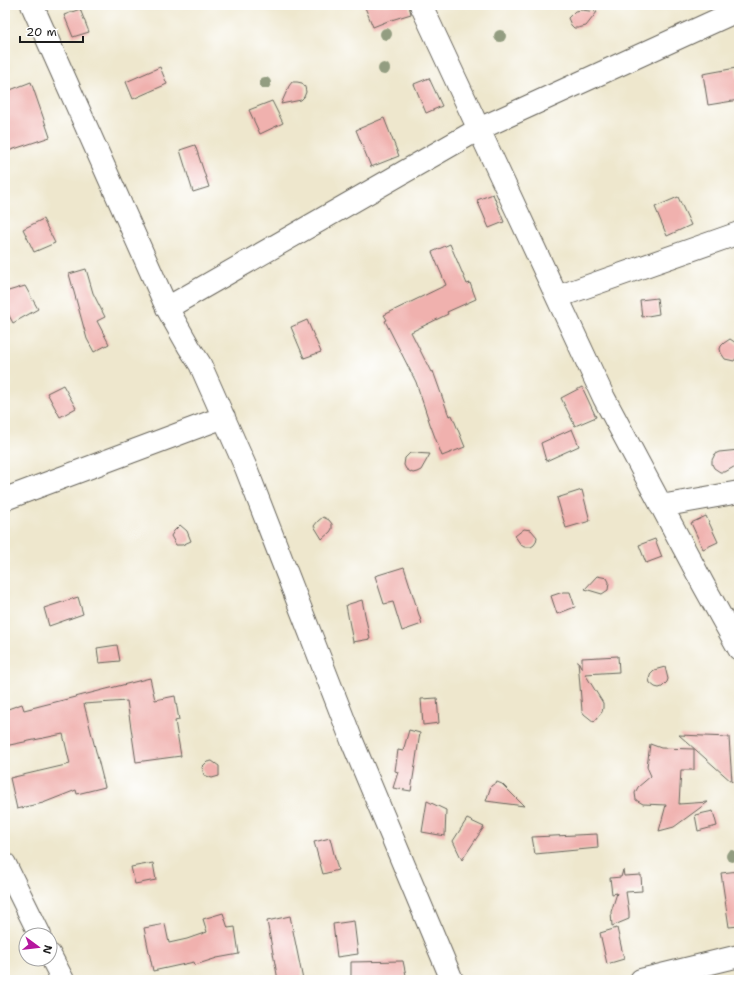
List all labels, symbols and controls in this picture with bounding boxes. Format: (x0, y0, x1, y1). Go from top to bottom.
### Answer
scale bar (20, 18, 83, 44)
text: 20 m (26, 24, 57, 40)
north arrow (18, 927, 58, 967)
text: N (39, 943, 56, 956)

